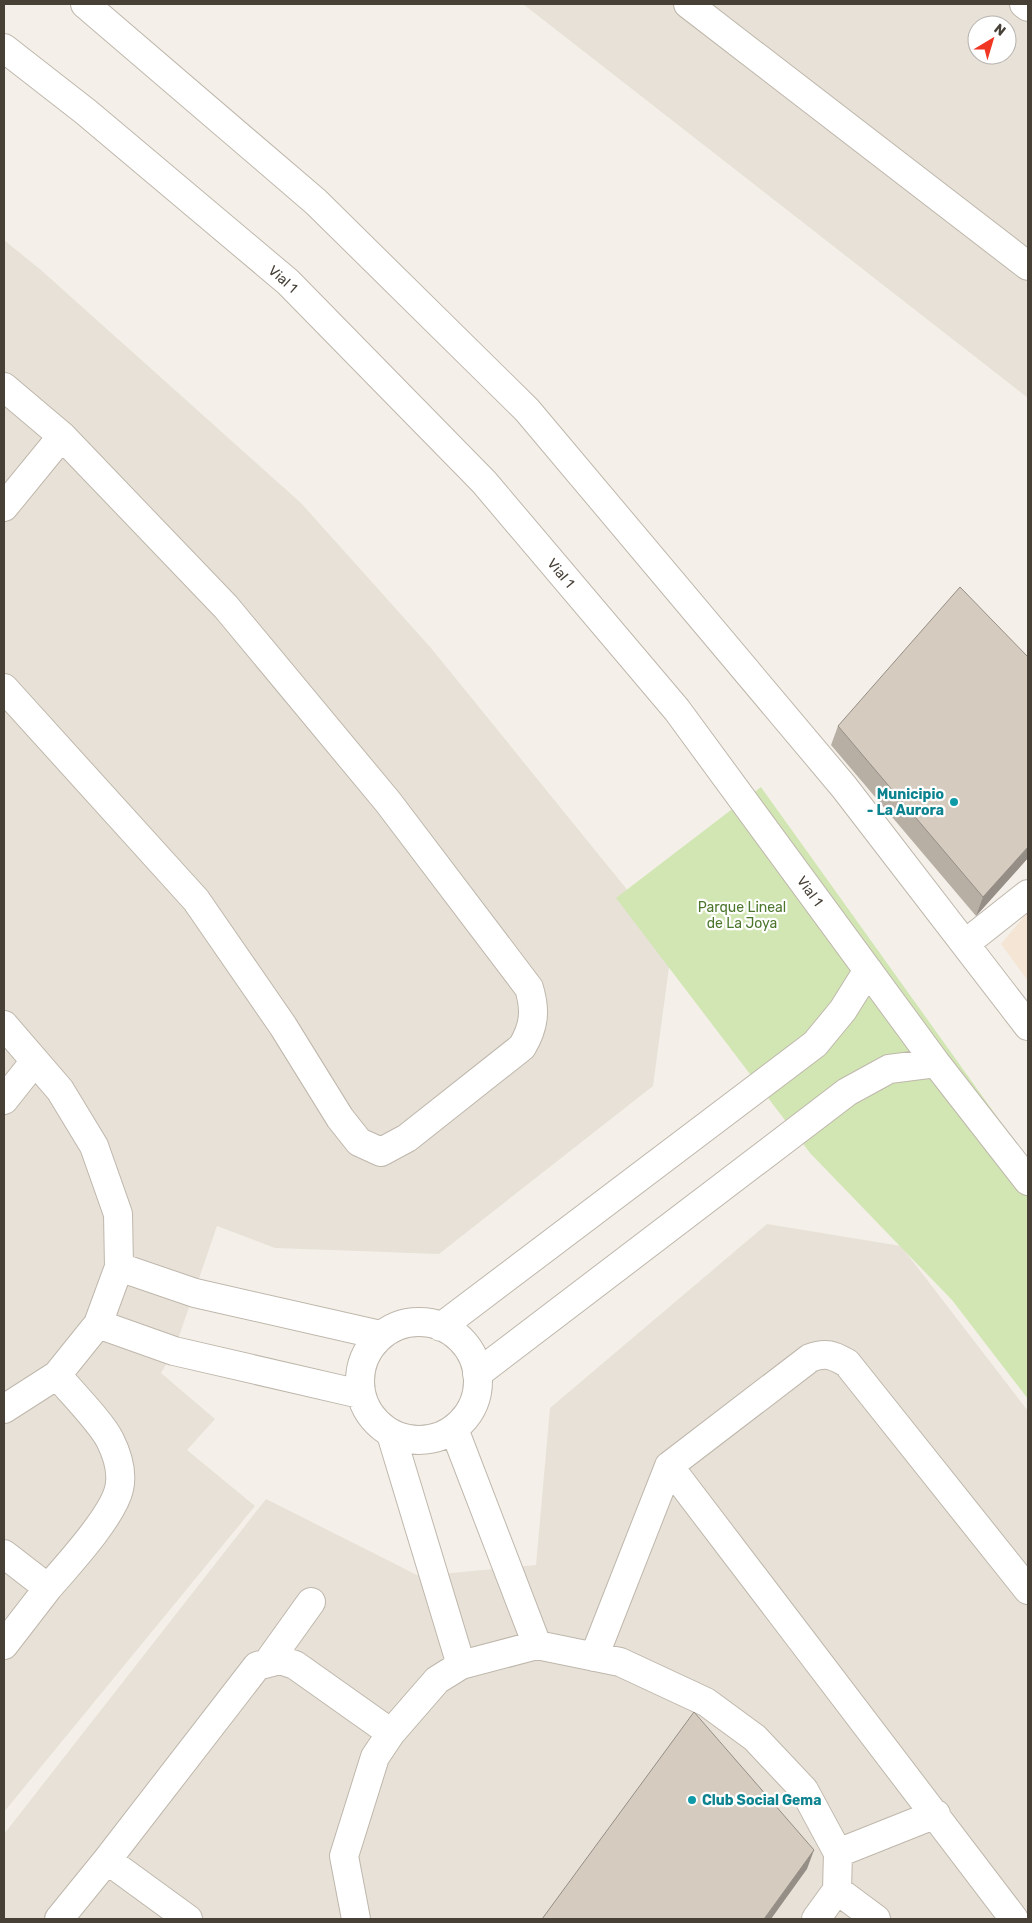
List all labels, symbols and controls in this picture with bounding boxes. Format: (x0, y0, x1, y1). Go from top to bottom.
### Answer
north arrow (967, 15, 1017, 65)
text: N (990, 20, 1009, 40)
street label: Vial 1 (265, 262, 301, 297)
street label: Vial 1 (543, 555, 578, 591)
place label: Municipio - La Aurora (867, 786, 944, 819)
marker: Municipio - La Aurora (948, 796, 960, 808)
street label: Vial 1 (793, 873, 826, 910)
park label: Parque Lineal de La Joya (698, 899, 786, 932)
place label: Club Social Gema (702, 1792, 821, 1809)
marker: Club Social Gema (686, 1794, 698, 1806)

